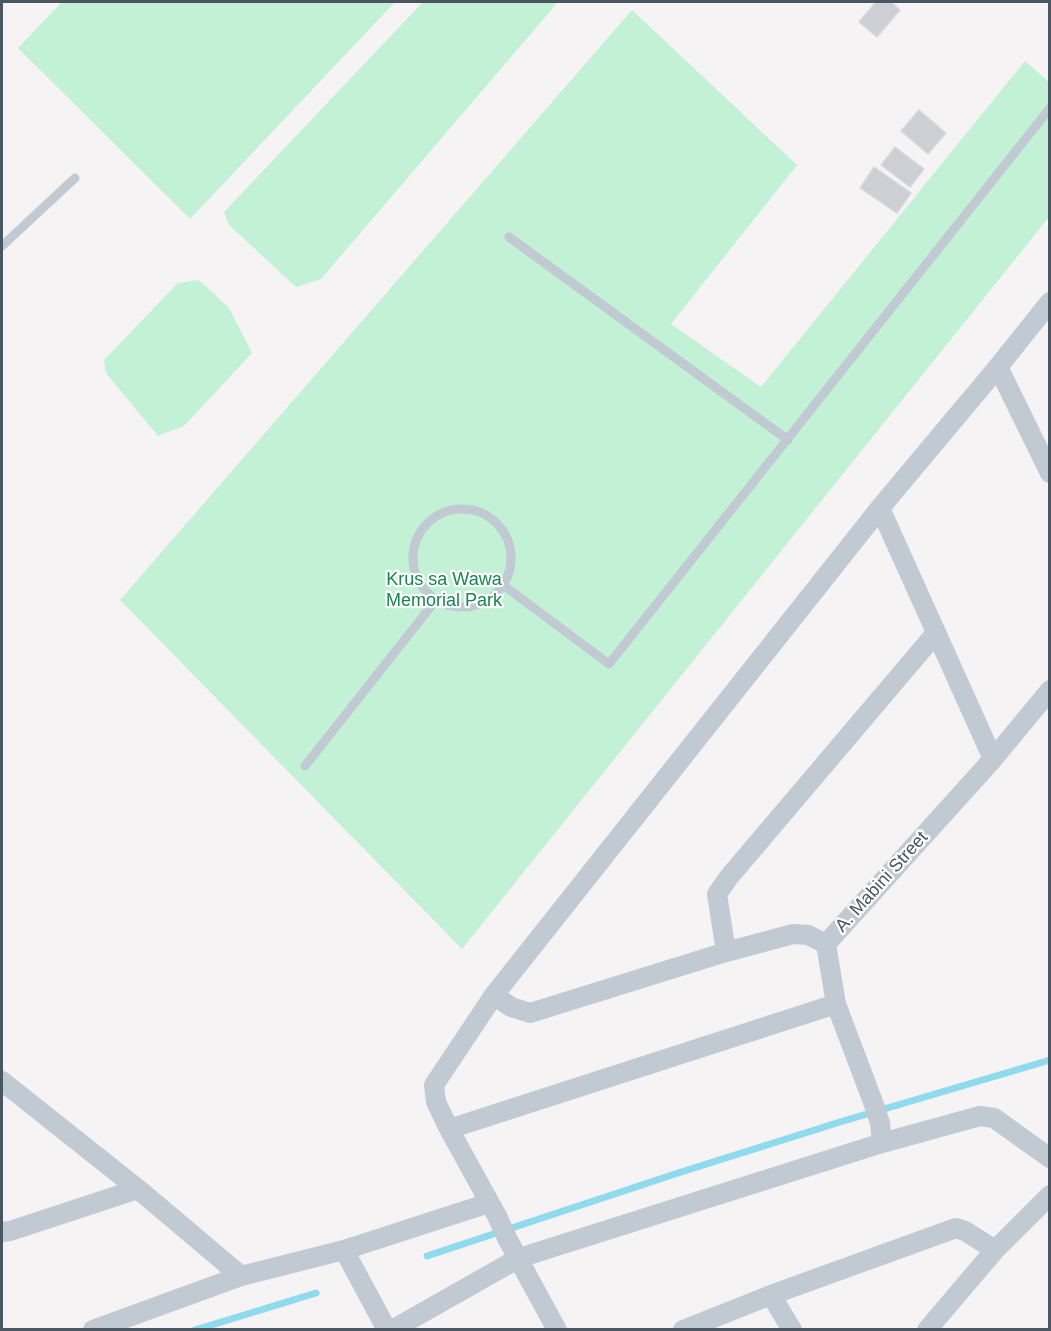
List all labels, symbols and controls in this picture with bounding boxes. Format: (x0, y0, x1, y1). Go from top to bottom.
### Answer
park label: Krus sa Wawa Memorial Park (386, 569, 502, 612)
street label: A. Mabini Street (831, 827, 933, 937)

